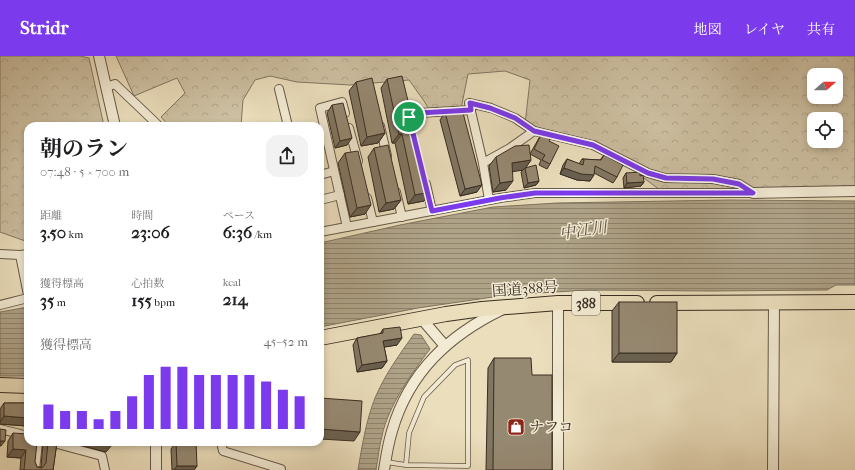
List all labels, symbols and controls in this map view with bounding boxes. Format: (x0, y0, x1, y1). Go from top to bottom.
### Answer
text: Stridr (20, 17, 69, 39)
text: 地図 (694, 21, 722, 38)
text: レイヤ (744, 21, 785, 38)
text: 共有 (807, 21, 835, 38)
north arrow (807, 68, 843, 104)
map controls (807, 68, 843, 148)
pin (392, 100, 426, 134)
icon: arrive (398, 106, 420, 128)
button: locate (807, 112, 843, 148)
button: share (266, 135, 308, 177)
text: 朝のラン (40, 136, 128, 162)
text: 07:48 · 5 × 700 m (40, 164, 129, 179)
text: 距離 (40, 209, 62, 222)
text: 時間 (131, 209, 153, 222)
text: ペース (223, 209, 255, 222)
water label: 中江川 (558, 217, 610, 243)
text: 3.50 (40, 222, 66, 242)
text: 23:06 (131, 222, 170, 242)
text: 6:36 (223, 222, 252, 242)
text: km (66, 228, 83, 241)
text: /km (252, 228, 272, 241)
text: kcal (223, 276, 241, 289)
text: 獲得標高 (40, 277, 84, 290)
text: 心拍数 (131, 277, 164, 290)
street label: 国道388号 (491, 278, 559, 300)
text: 214 (223, 289, 248, 309)
text: 35 (40, 290, 54, 310)
text: 155 (131, 290, 152, 310)
road number: 388 (572, 291, 600, 315)
text: m (54, 296, 66, 309)
text: bpm (152, 296, 175, 309)
text: 45–52 m (263, 334, 308, 349)
text: 獲得標高 (40, 337, 92, 352)
shop icon: ナフコ (506, 417, 526, 437)
place label: ナフコ (529, 418, 573, 436)

